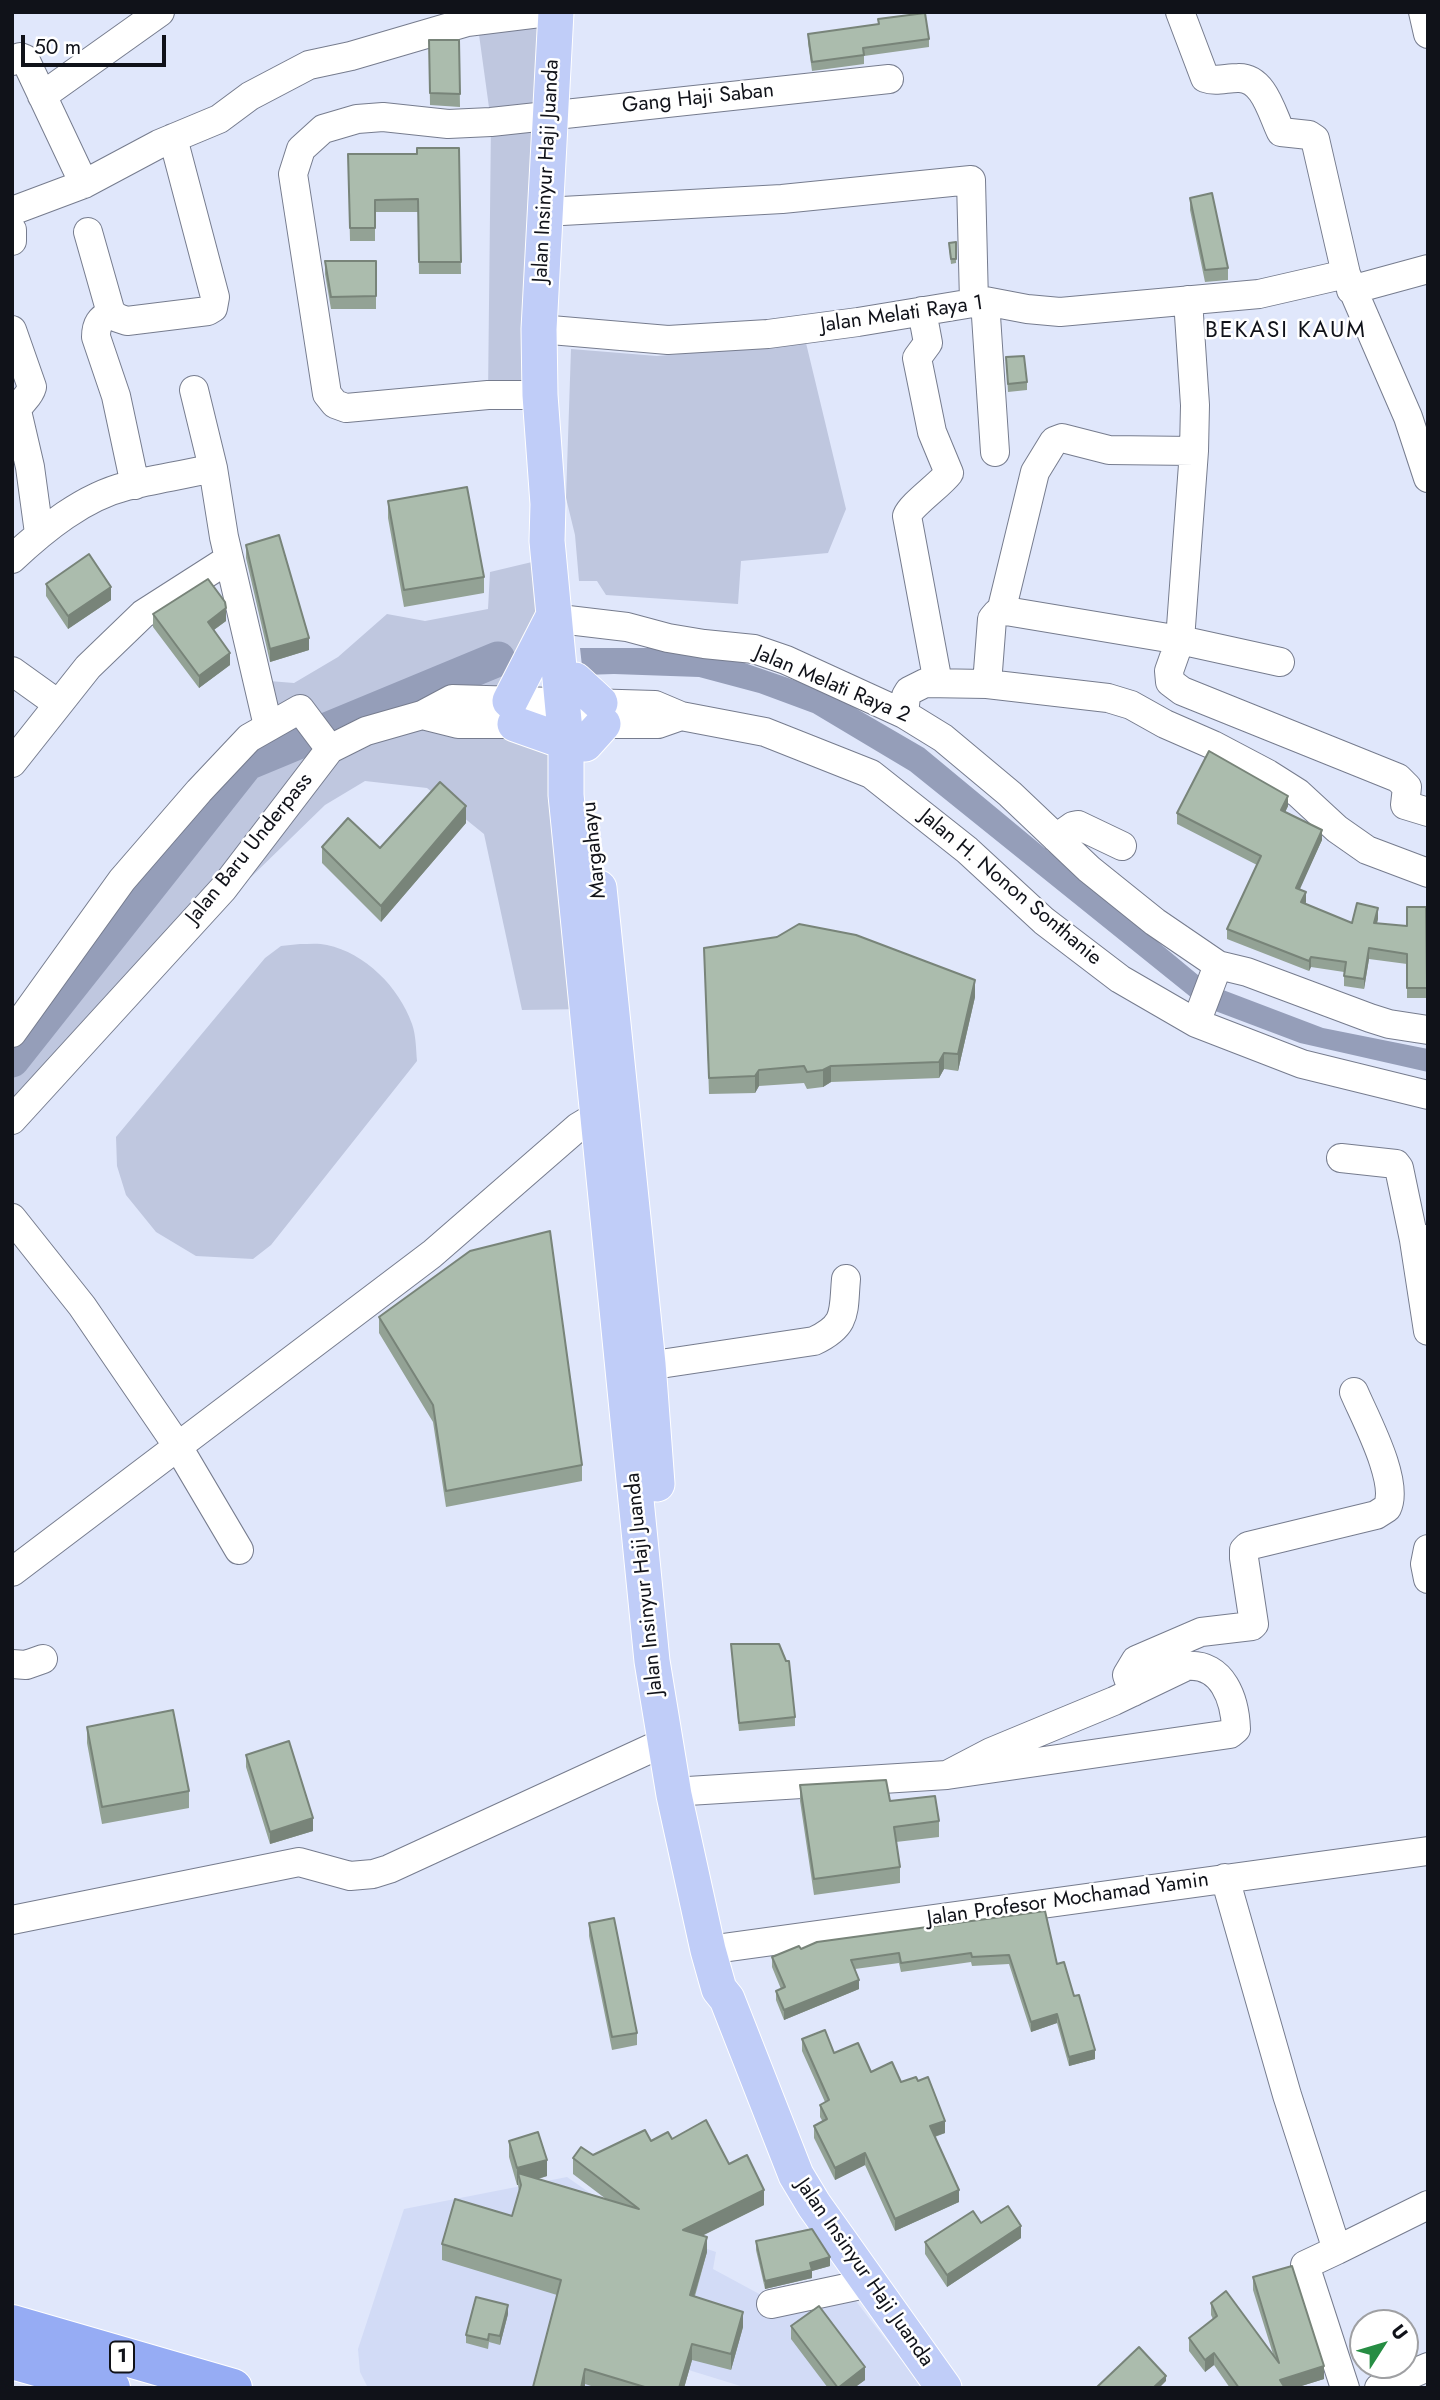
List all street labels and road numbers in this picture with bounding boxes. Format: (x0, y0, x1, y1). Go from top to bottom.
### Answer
street label: Jalan Insinyur Haji Juanda (529, 59, 565, 283)
street label: Gang Haji Saban (621, 78, 775, 120)
street label: Jalan Melati Raya 1 (819, 291, 985, 339)
street label: Jalan Melati Raya 2 (751, 641, 913, 729)
street label: Jalan Baru Underpass (181, 768, 319, 930)
street label: Margahayu (577, 800, 613, 900)
street label: Jalan H. Nonon Sonthanie (914, 804, 1106, 972)
street label: Jalan Insinyur Haji Juanda (621, 1472, 669, 1696)
street label: Jalan Profesor Mochamad Yamin (926, 1868, 1210, 1932)
street label: Jalan Insinyur Haji Juanda (790, 2174, 938, 2372)
road number: 1 (110, 2342, 134, 2372)

